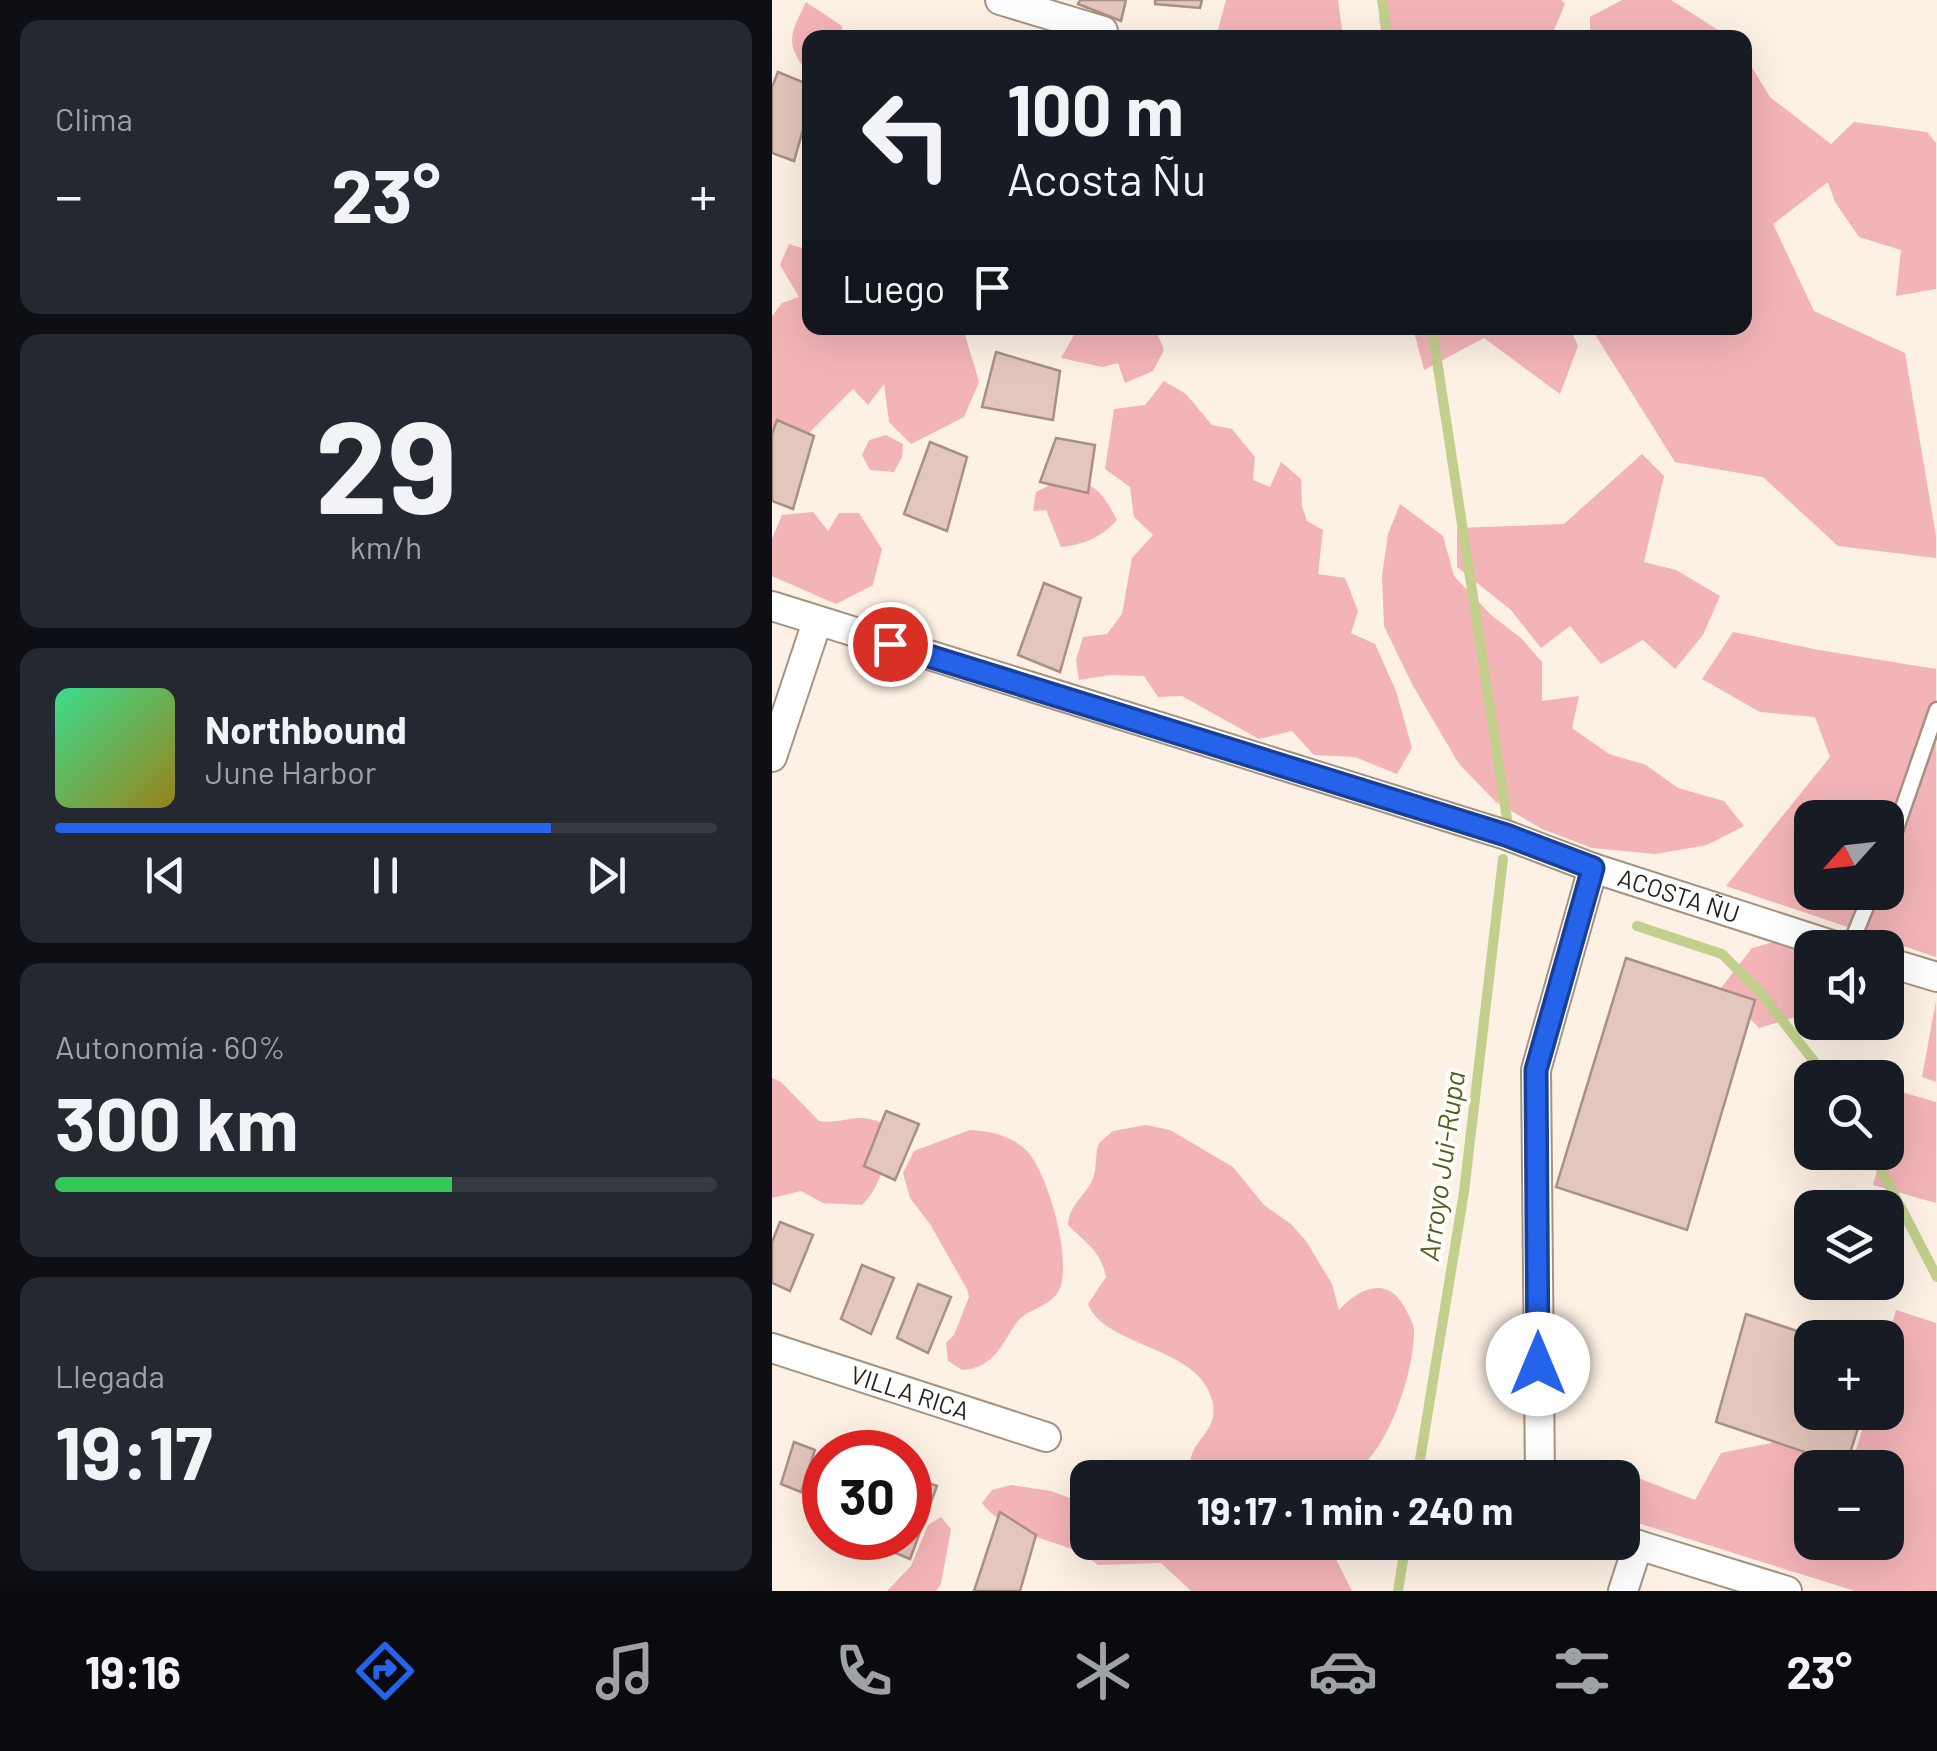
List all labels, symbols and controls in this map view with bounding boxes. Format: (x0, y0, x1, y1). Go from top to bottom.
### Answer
text: 100 m (1007, 66, 1184, 150)
icon: left (842, 70, 972, 200)
text: Clima (55, 99, 133, 137)
text: 23° (331, 148, 441, 238)
text: Acosta Ñu (1007, 151, 1206, 205)
text: − (55, 161, 83, 227)
text: + (689, 161, 717, 227)
icon: arrive (965, 260, 1020, 315)
text: Luego (842, 265, 945, 311)
text: 29 (315, 384, 457, 540)
text: km/h (350, 527, 422, 565)
pin (848, 602, 933, 687)
icon: arrive (863, 617, 918, 672)
text: Northbound (205, 706, 407, 752)
text: June Harbor (205, 752, 376, 790)
north arrow (1794, 800, 1904, 910)
map controls (1794, 800, 1904, 1560)
icon: previous (138, 848, 193, 903)
icon: pause (358, 848, 413, 903)
icon: next (579, 848, 634, 903)
street label: ACOSTA ÑU (1615, 861, 1744, 928)
button: sound (1794, 930, 1904, 1040)
text: Autonomía · 60% (55, 1027, 285, 1065)
button: search (1794, 1060, 1904, 1170)
water label: Arroyo Jui-Rupa (1411, 1069, 1471, 1263)
text: 300 km (55, 1076, 299, 1166)
button: layers (1794, 1190, 1904, 1300)
position arrow (1486, 1312, 1590, 1416)
button: + (1794, 1320, 1904, 1430)
text: Llegada (55, 1356, 165, 1394)
street label: VILLA RICA (847, 1359, 973, 1425)
text: 19:17 (55, 1405, 212, 1495)
speed limit sign: 30 (802, 1430, 932, 1560)
button: − (1794, 1450, 1904, 1560)
text: 19:17 · 1 min · 240 m (1197, 1487, 1513, 1533)
icon: directions (350, 1636, 420, 1706)
icon: music (590, 1636, 660, 1706)
icon: phone (829, 1636, 899, 1706)
icon: climate (1068, 1636, 1138, 1706)
icon: car (1308, 1636, 1378, 1706)
icon: filters (1547, 1636, 1617, 1706)
text: 19:16 (85, 1644, 181, 1698)
text: 23° (1787, 1644, 1852, 1698)

